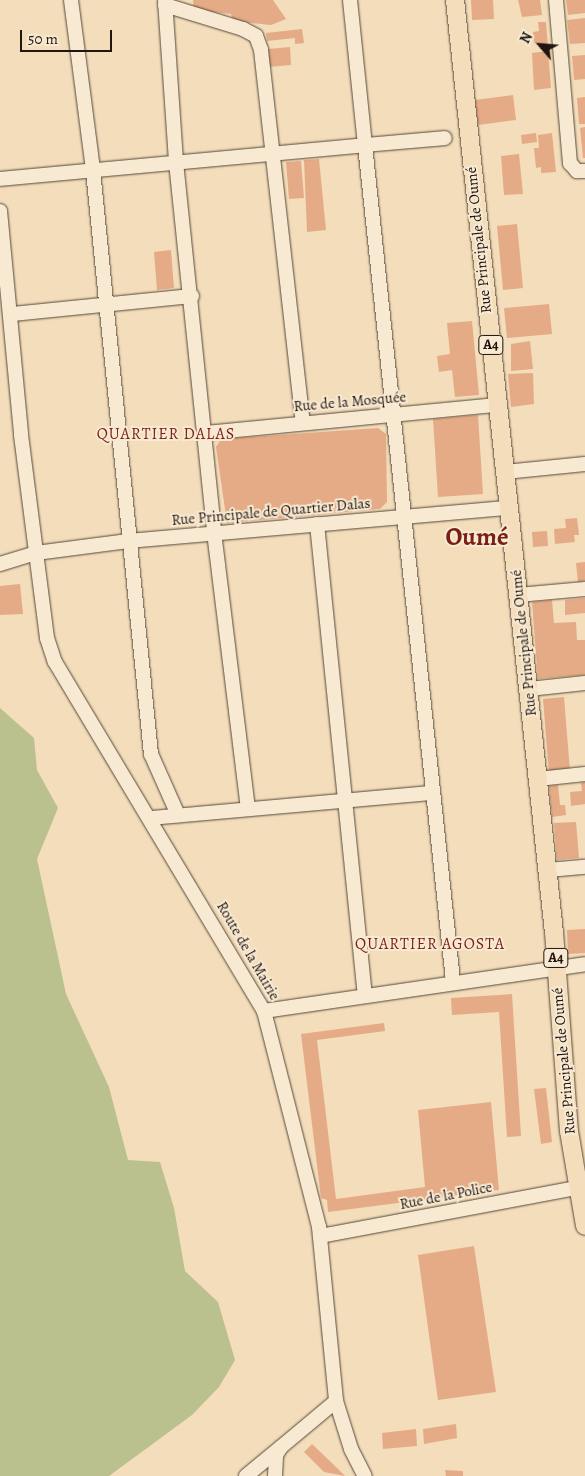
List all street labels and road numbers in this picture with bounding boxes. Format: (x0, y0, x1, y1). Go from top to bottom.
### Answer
street label: Rue Principale de Oumé (462, 166, 496, 314)
road number: A4 (477, 334, 505, 356)
street label: Rue de la Mosquée (293, 388, 407, 416)
street label: Rue Principale de Quartier Dalas (171, 494, 371, 530)
street label: Rue Principale de Oumé (507, 569, 541, 717)
street label: Route de la Mairie (213, 899, 283, 1003)
road number: A4 (542, 946, 570, 970)
street label: Rue Principale de Oumé (549, 987, 579, 1135)
street label: Rue de la Police (398, 1178, 494, 1214)

